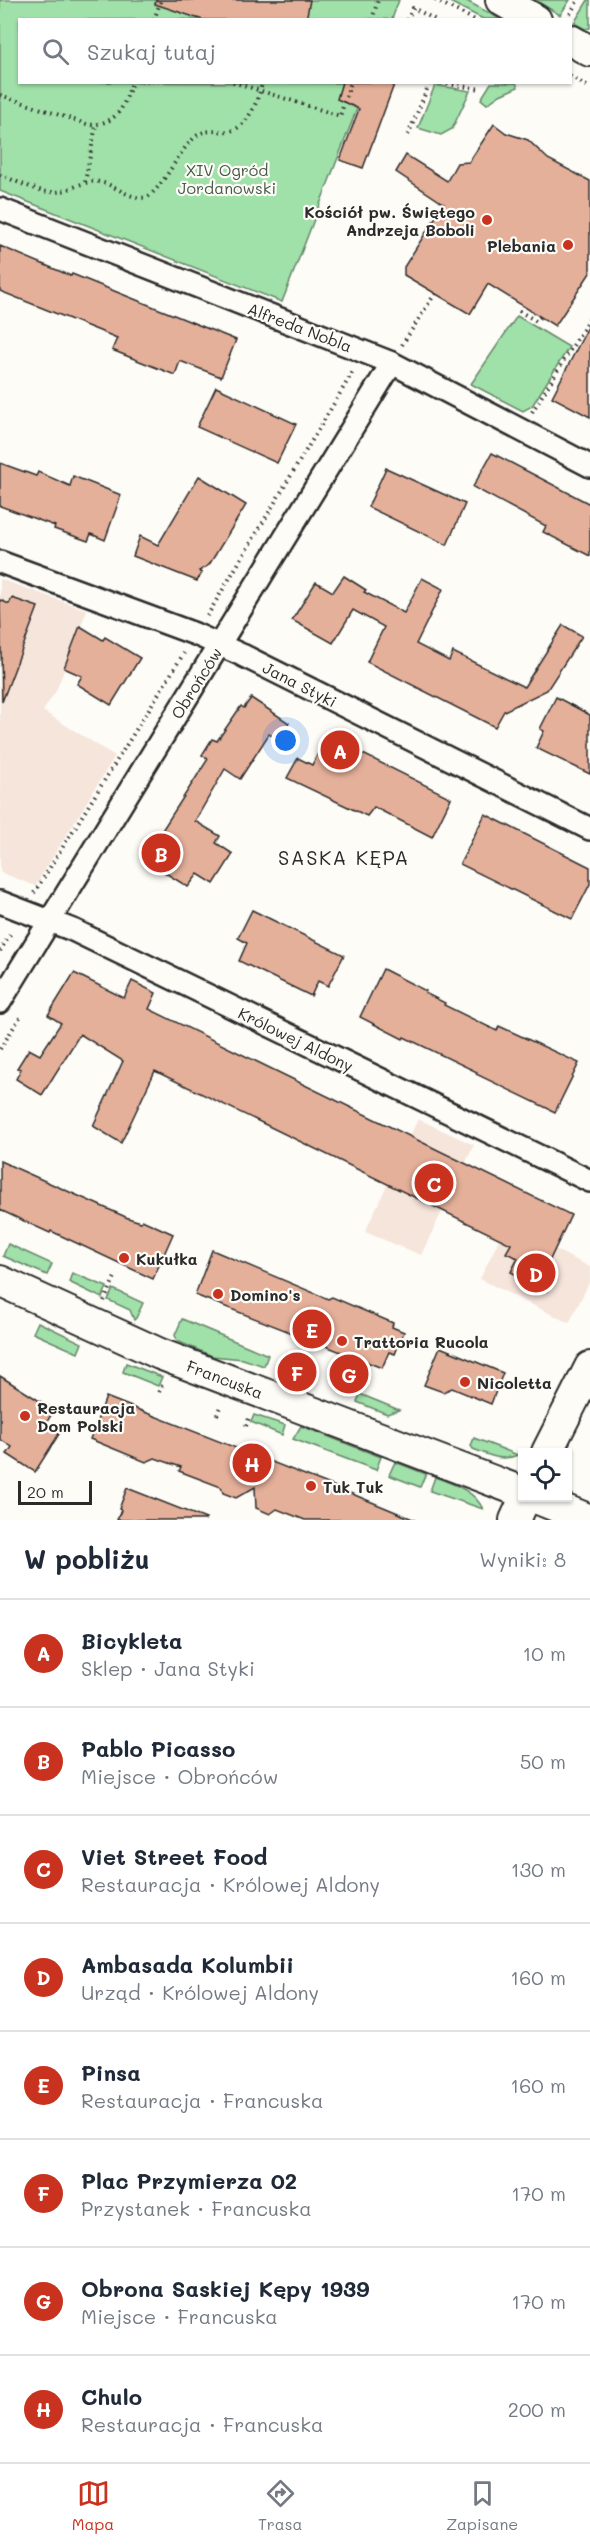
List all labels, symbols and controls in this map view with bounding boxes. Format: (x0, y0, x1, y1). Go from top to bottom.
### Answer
search box (18, 18, 572, 84)
icon: search (39, 35, 72, 68)
text: Szukaj tutaj (87, 37, 216, 66)
park label: XIV Ogród Jordanowski (178, 159, 276, 198)
place label: Kościół pw. Świętego Andrzeja Boboli (304, 201, 475, 240)
marker: Kościół pw. Świętego Andrzeja Boboli (480, 213, 494, 227)
place label: Plebania (487, 235, 556, 256)
marker: Plebania (561, 238, 575, 252)
street label: Alfreda Nobla (245, 297, 355, 357)
street label: Obrońców (166, 643, 226, 723)
street label: Jana Styki (259, 656, 341, 712)
your location (271, 726, 300, 755)
pin: A (320, 728, 360, 772)
pin: B (142, 830, 180, 876)
district label: SASKA KĘPA (278, 844, 410, 870)
street label: Królowej Aldony (235, 1002, 357, 1076)
pin: C (414, 1160, 454, 1206)
place label: Kukułka (136, 1248, 198, 1269)
pin: D (516, 1250, 556, 1296)
marker: Kukułka (117, 1251, 131, 1265)
place label: Domino's (230, 1284, 301, 1305)
marker: Domino's (211, 1287, 225, 1301)
pin: E (292, 1306, 332, 1352)
place label: Trattoria Rucola (354, 1331, 489, 1352)
marker: Trattoria Rucola (335, 1334, 349, 1348)
pin: F (278, 1350, 316, 1394)
pin: G (330, 1352, 368, 1396)
street label: Francuska (184, 1355, 266, 1403)
place label: Nicoletta (477, 1372, 552, 1393)
marker: Nicoletta (458, 1375, 472, 1389)
place label: Restauracja Dom Polski (37, 1397, 135, 1436)
marker: Restauracja Dom Polski (18, 1409, 32, 1423)
pin: H (232, 1440, 272, 1486)
map controls (518, 1448, 572, 1502)
button: locate (518, 1448, 572, 1502)
place label: Tuk Tuk (323, 1476, 383, 1497)
scale bar (18, 1478, 92, 1506)
marker: Tuk Tuk (304, 1479, 318, 1493)
text: 20 m (27, 1481, 64, 1502)
text: W pobliżu (24, 1542, 150, 1576)
text: Wyniki: 8 (479, 1546, 566, 1572)
text: Bicykleta (81, 1626, 183, 1655)
text: A (37, 1640, 50, 1666)
text: 10 m (522, 1640, 566, 1666)
text: Sklep · Jana Styki (81, 1655, 255, 1681)
text: Pablo Picasso (81, 1734, 235, 1763)
text: B (37, 1748, 50, 1774)
text: 50 m (520, 1748, 566, 1774)
text: Miejsce · Obrońców (81, 1763, 278, 1789)
text: Viet Street Food (81, 1842, 267, 1871)
text: C (36, 1856, 51, 1882)
text: 130 m (511, 1856, 566, 1882)
text: Restauracja · Królowej Aldony (81, 1871, 380, 1897)
text: Ambasada Kolumbii (81, 1950, 294, 1979)
text: D (36, 1964, 51, 1990)
text: 160 m (510, 1964, 566, 1990)
text: Urząd · Królowej Aldony (81, 1979, 319, 2005)
text: Pinsa (81, 2058, 141, 2087)
text: E (37, 2072, 50, 2098)
text: 160 m (510, 2072, 566, 2098)
text: Restauracja · Francuska (81, 2087, 323, 2113)
text: Plac Przymierza 02 (81, 2166, 297, 2195)
text: F (37, 2180, 50, 2206)
text: 170 m (511, 2180, 566, 2206)
text: Przystanek · Francuska (81, 2195, 312, 2221)
text: Obrona Saskiej Kępy 1939 (81, 2274, 369, 2303)
text: G (36, 2288, 51, 2314)
text: 170 m (511, 2288, 566, 2314)
text: Miejsce · Francuska (81, 2303, 278, 2329)
text: Chulo (81, 2382, 142, 2411)
text: H (35, 2396, 52, 2422)
text: 200 m (508, 2396, 566, 2422)
text: Restauracja · Francuska (81, 2411, 323, 2437)
tab: Mapa (72, 2477, 114, 2534)
tab: Trasa (258, 2477, 303, 2534)
tab: Zapisane (446, 2477, 518, 2534)

